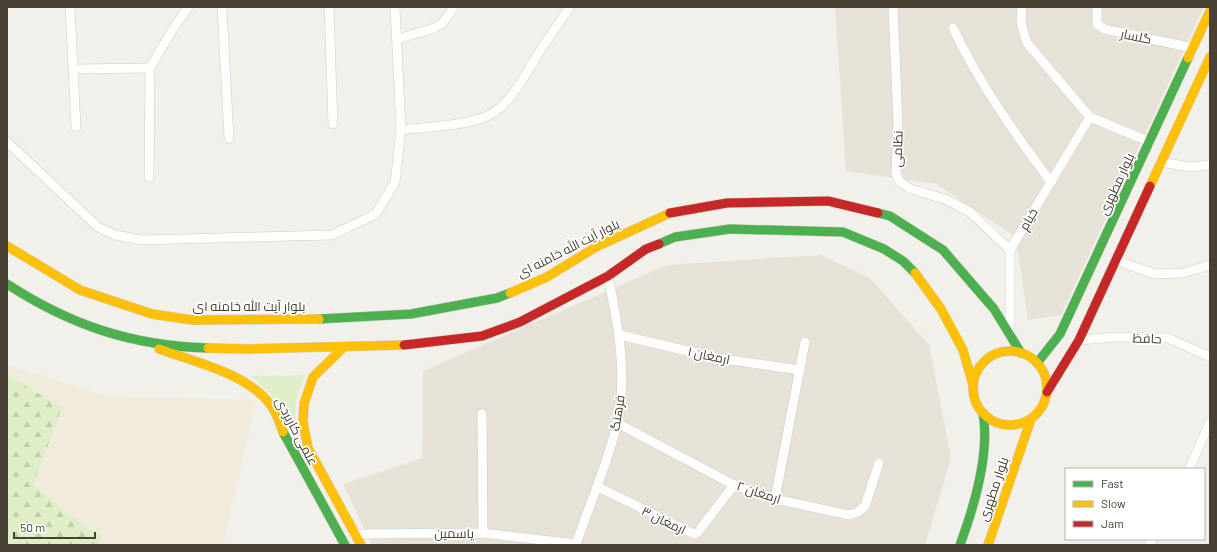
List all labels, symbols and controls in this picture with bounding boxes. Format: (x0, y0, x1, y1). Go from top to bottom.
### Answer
street label: گلسار (1118, 25, 1153, 47)
street label: نظامی (888, 130, 906, 168)
street label: بلوار مطهری (1095, 150, 1137, 218)
street label: خیام (1015, 205, 1042, 234)
street label: بلوار آیت الله خامنه ای (514, 215, 622, 281)
street label: بلوار آیت الله خامنه ای (193, 298, 305, 314)
street label: حافظ (1132, 329, 1162, 347)
street label: ارمغان ۱ (686, 343, 732, 367)
street label: علمی کاربردی (272, 394, 322, 468)
street label: فرهنگ (606, 394, 628, 432)
street label: بلوار مطهری (975, 455, 1011, 523)
legend (1065, 468, 1205, 540)
text: Fast (1101, 476, 1124, 490)
street label: ارمغان ۲ (735, 477, 783, 507)
text: Slow (1101, 496, 1126, 510)
street label: ارمغان ۳ (639, 502, 689, 538)
scale bar (14, 514, 95, 540)
text: Jam (1101, 516, 1124, 530)
text: 50 m (20, 520, 45, 534)
street label: یاسمین (434, 525, 474, 541)

